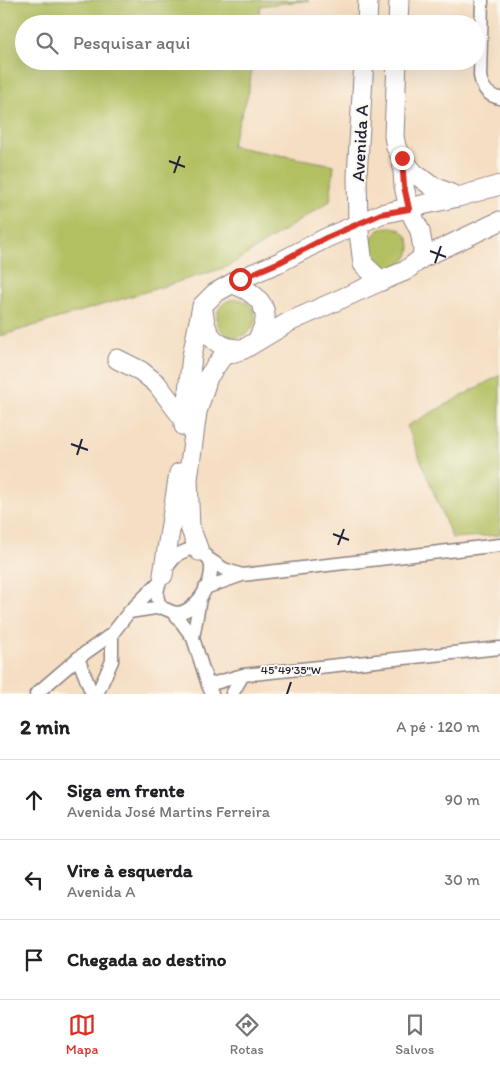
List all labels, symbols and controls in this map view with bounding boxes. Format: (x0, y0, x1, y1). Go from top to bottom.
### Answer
search box (15, 15, 485, 70)
icon: search (33, 29, 61, 57)
text: Pesquisar aqui (73, 31, 190, 54)
street label: Avenida A (347, 103, 373, 182)
route end (391, 147, 414, 170)
route start (229, 268, 252, 291)
text: 45°49'35"W (261, 663, 321, 677)
text: 2 min (20, 714, 70, 739)
text: A pé · 120 m (396, 717, 480, 736)
text: Siga em frente (67, 779, 185, 802)
icon: ahead (20, 786, 48, 814)
text: 90 m (445, 790, 480, 809)
text: Avenida José Martins Ferreira (67, 802, 270, 821)
text: Vire à esquerda (67, 859, 193, 882)
icon: left (20, 866, 48, 894)
text: 30 m (444, 870, 480, 889)
text: Avenida A (67, 882, 136, 901)
icon: arrive (20, 946, 48, 974)
text: Chegada ao destino (67, 948, 226, 971)
tab: Mapa (66, 1011, 98, 1058)
tab: Rotas (230, 1011, 264, 1058)
tab: Salvos (395, 1011, 434, 1058)

